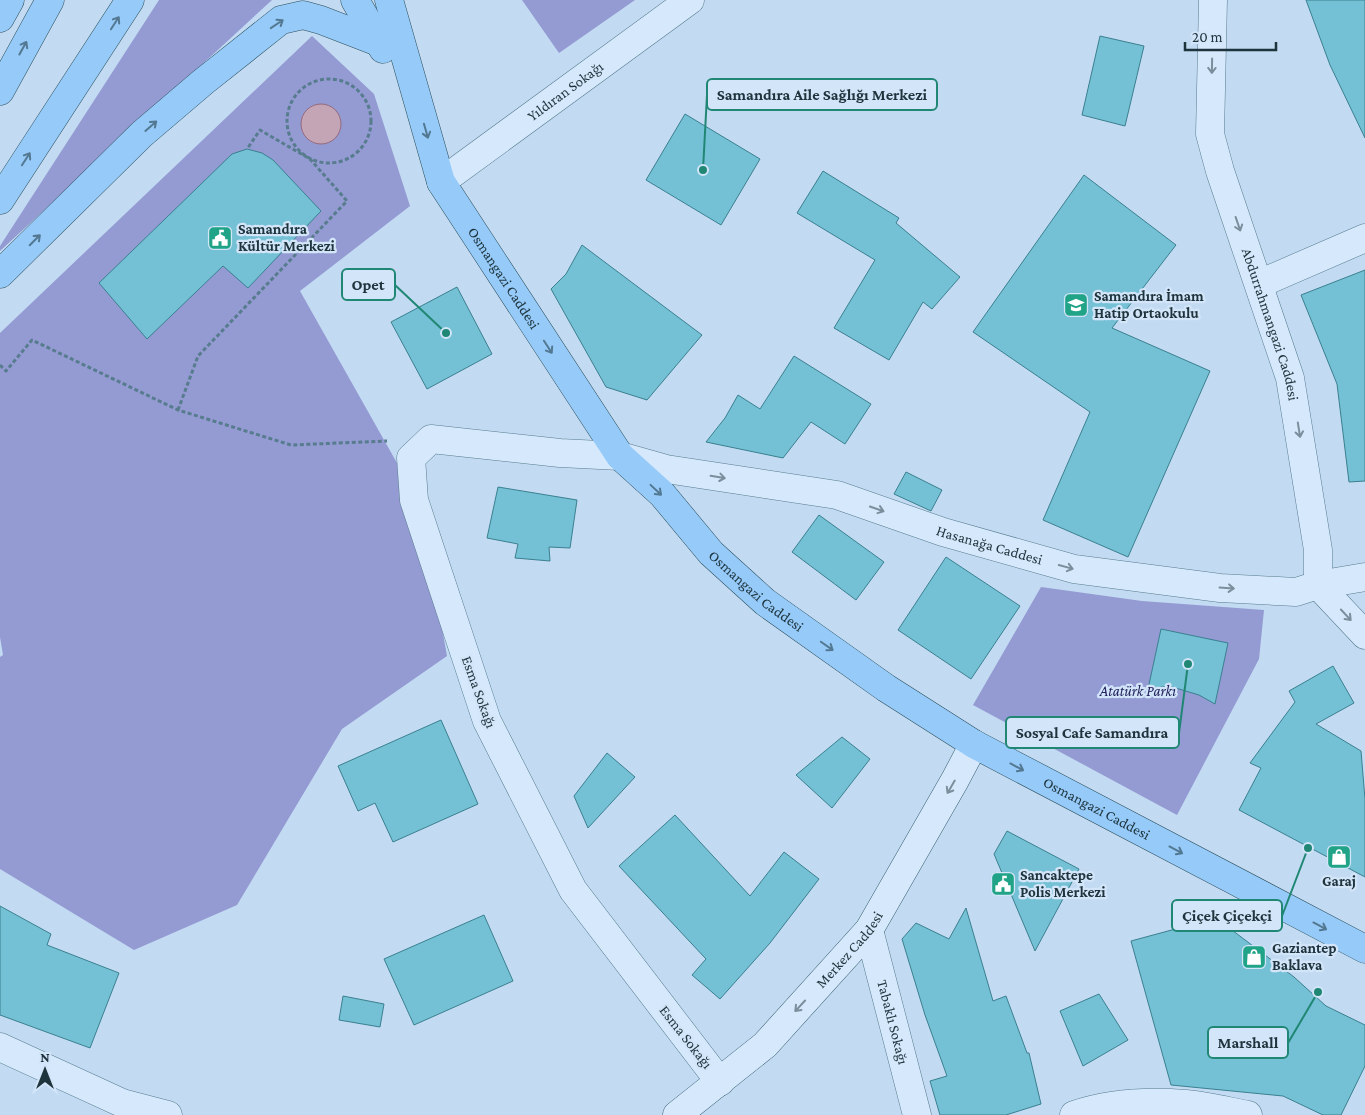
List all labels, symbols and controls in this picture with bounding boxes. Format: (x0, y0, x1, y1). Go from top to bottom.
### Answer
one-way arrow (110, 16, 120, 30)
one-way arrow (270, 19, 284, 29)
scale bar (1185, 20, 1276, 52)
text: 20 m (1192, 29, 1223, 45)
one-way arrow (19, 42, 29, 56)
street label: Yıldıran Sokağı (524, 58, 606, 124)
one-way arrow (1207, 58, 1216, 74)
callout: Samandıra Aile Sağlığı Merkezi (707, 79, 937, 110)
text: Samandıra Aile Sağlığı Merkezi (717, 86, 928, 103)
one-way arrow (144, 121, 157, 132)
one-way arrow (422, 123, 432, 139)
one-way arrow (22, 153, 32, 167)
one-way arrow (1234, 216, 1243, 232)
place label: Samandıra Kültür Merkezi (238, 221, 336, 254)
street label: Osmangazi Caddesi (465, 224, 543, 332)
public building icon: Samandıra Kültür Merkezi (207, 225, 233, 251)
one-way arrow (28, 234, 40, 246)
street label: Abdurrahmangazi Caddesi (1239, 246, 1302, 402)
callout: Opet (342, 269, 395, 300)
text: Opet (351, 276, 385, 293)
place label: Samandıra İmam Hatip Ortaokulu (1094, 288, 1204, 321)
school or university icon: Samandıra İmam Hatip Ortaokulu (1063, 292, 1089, 318)
one-way arrow (543, 340, 554, 354)
one-way arrow (1294, 422, 1304, 438)
one-way arrow (710, 473, 726, 483)
one-way arrow (650, 484, 663, 496)
one-way arrow (869, 505, 884, 514)
street label: Hasanağa Caddesi (934, 522, 1044, 568)
street label: Osmangazi Caddesi (706, 547, 807, 635)
one-way arrow (1058, 562, 1074, 572)
one-way arrow (1219, 583, 1235, 592)
one-way arrow (1340, 609, 1352, 621)
one-way arrow (820, 641, 834, 651)
street label: Esma Sokağı (458, 654, 499, 731)
park label: Atatürk Parkı (1099, 683, 1176, 699)
callout: Sosyal Cafe Samandıra (1006, 717, 1179, 748)
text: Sosyal Cafe Samandıra (1016, 724, 1168, 741)
one-way arrow (1009, 762, 1024, 772)
street label: Osmangazi Caddesi (1041, 774, 1153, 843)
one-way arrow (946, 779, 955, 794)
shop icon: Garaj (1326, 844, 1352, 870)
one-way arrow (1168, 846, 1183, 855)
place label: Sancaktepe Polis Merkezi (1020, 867, 1106, 900)
public building icon: Sancaktepe Polis Merkezi (990, 871, 1016, 897)
place label: Garaj (1322, 873, 1356, 890)
callout: Çiçek Çiçekçi (1172, 900, 1282, 931)
text: Çiçek Çiçekçi (1182, 907, 1272, 924)
street label: Merkez Caddesi (813, 909, 886, 991)
one-way arrow (1312, 922, 1327, 931)
place label: Gaziantep Baklava (1272, 940, 1337, 973)
shop icon: Gaziantep Baklava (1241, 944, 1267, 970)
street label: Tabaklı Sokağı (874, 978, 912, 1066)
one-way arrow (794, 1000, 806, 1013)
street label: Esma Sokağı (656, 1002, 716, 1072)
callout: Marshall (1208, 1027, 1288, 1058)
text: Marshall (1218, 1034, 1279, 1051)
north arrow (20, 1045, 70, 1095)
text: N (40, 1049, 50, 1065)

